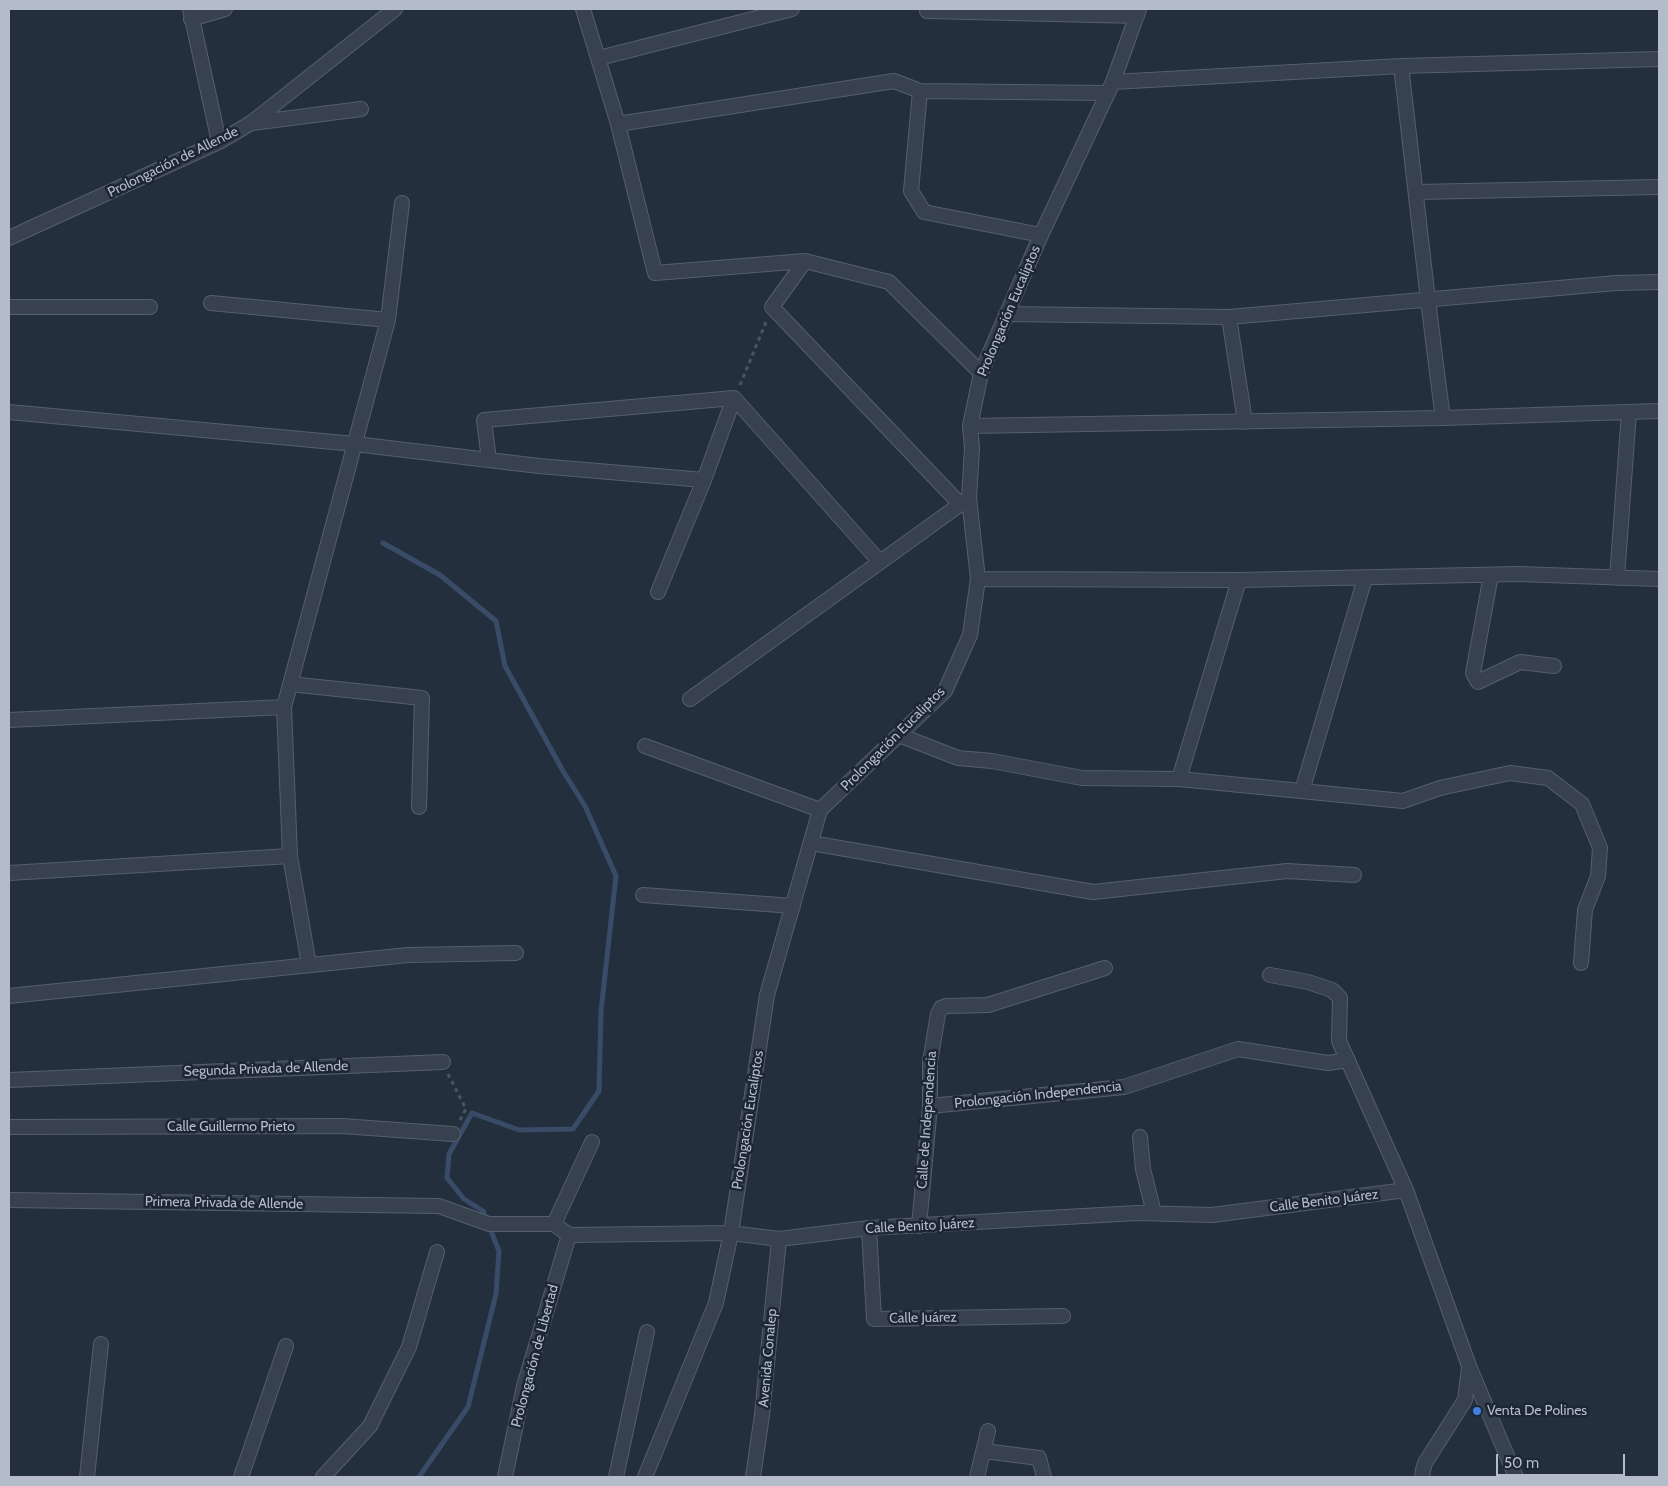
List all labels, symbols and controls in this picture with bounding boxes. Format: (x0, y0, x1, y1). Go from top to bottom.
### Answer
street label: Prolongación de Allende (105, 123, 241, 201)
street label: Prolongación Eucaliptos (974, 243, 1044, 379)
street label: Prolongación Eucaliptos (837, 683, 949, 795)
street label: Prolongación Eucaliptos (729, 1049, 767, 1191)
street label: Calle de Independencia (914, 1051, 940, 1189)
street label: Segunda Privada de Allende (183, 1058, 349, 1080)
street label: Prolongación Independencia (954, 1078, 1122, 1112)
street label: Calle Guillermo Prieto (167, 1119, 295, 1135)
street label: Calle Benito Juárez (1269, 1186, 1379, 1216)
street label: Primera Privada de Allende (145, 1193, 303, 1213)
street label: Calle Benito Juárez (865, 1215, 975, 1237)
street label: Prolongación de Libertad (508, 1283, 562, 1429)
street label: Avenida Conalep (755, 1308, 781, 1408)
street label: Calle Juárez (889, 1309, 957, 1327)
place label: Venta De Polines (1487, 1403, 1587, 1419)
marker: Venta De Polines (1471, 1405, 1483, 1417)
scale bar (1498, 1444, 1627, 1476)
text: 50 m (1504, 1454, 1539, 1472)

